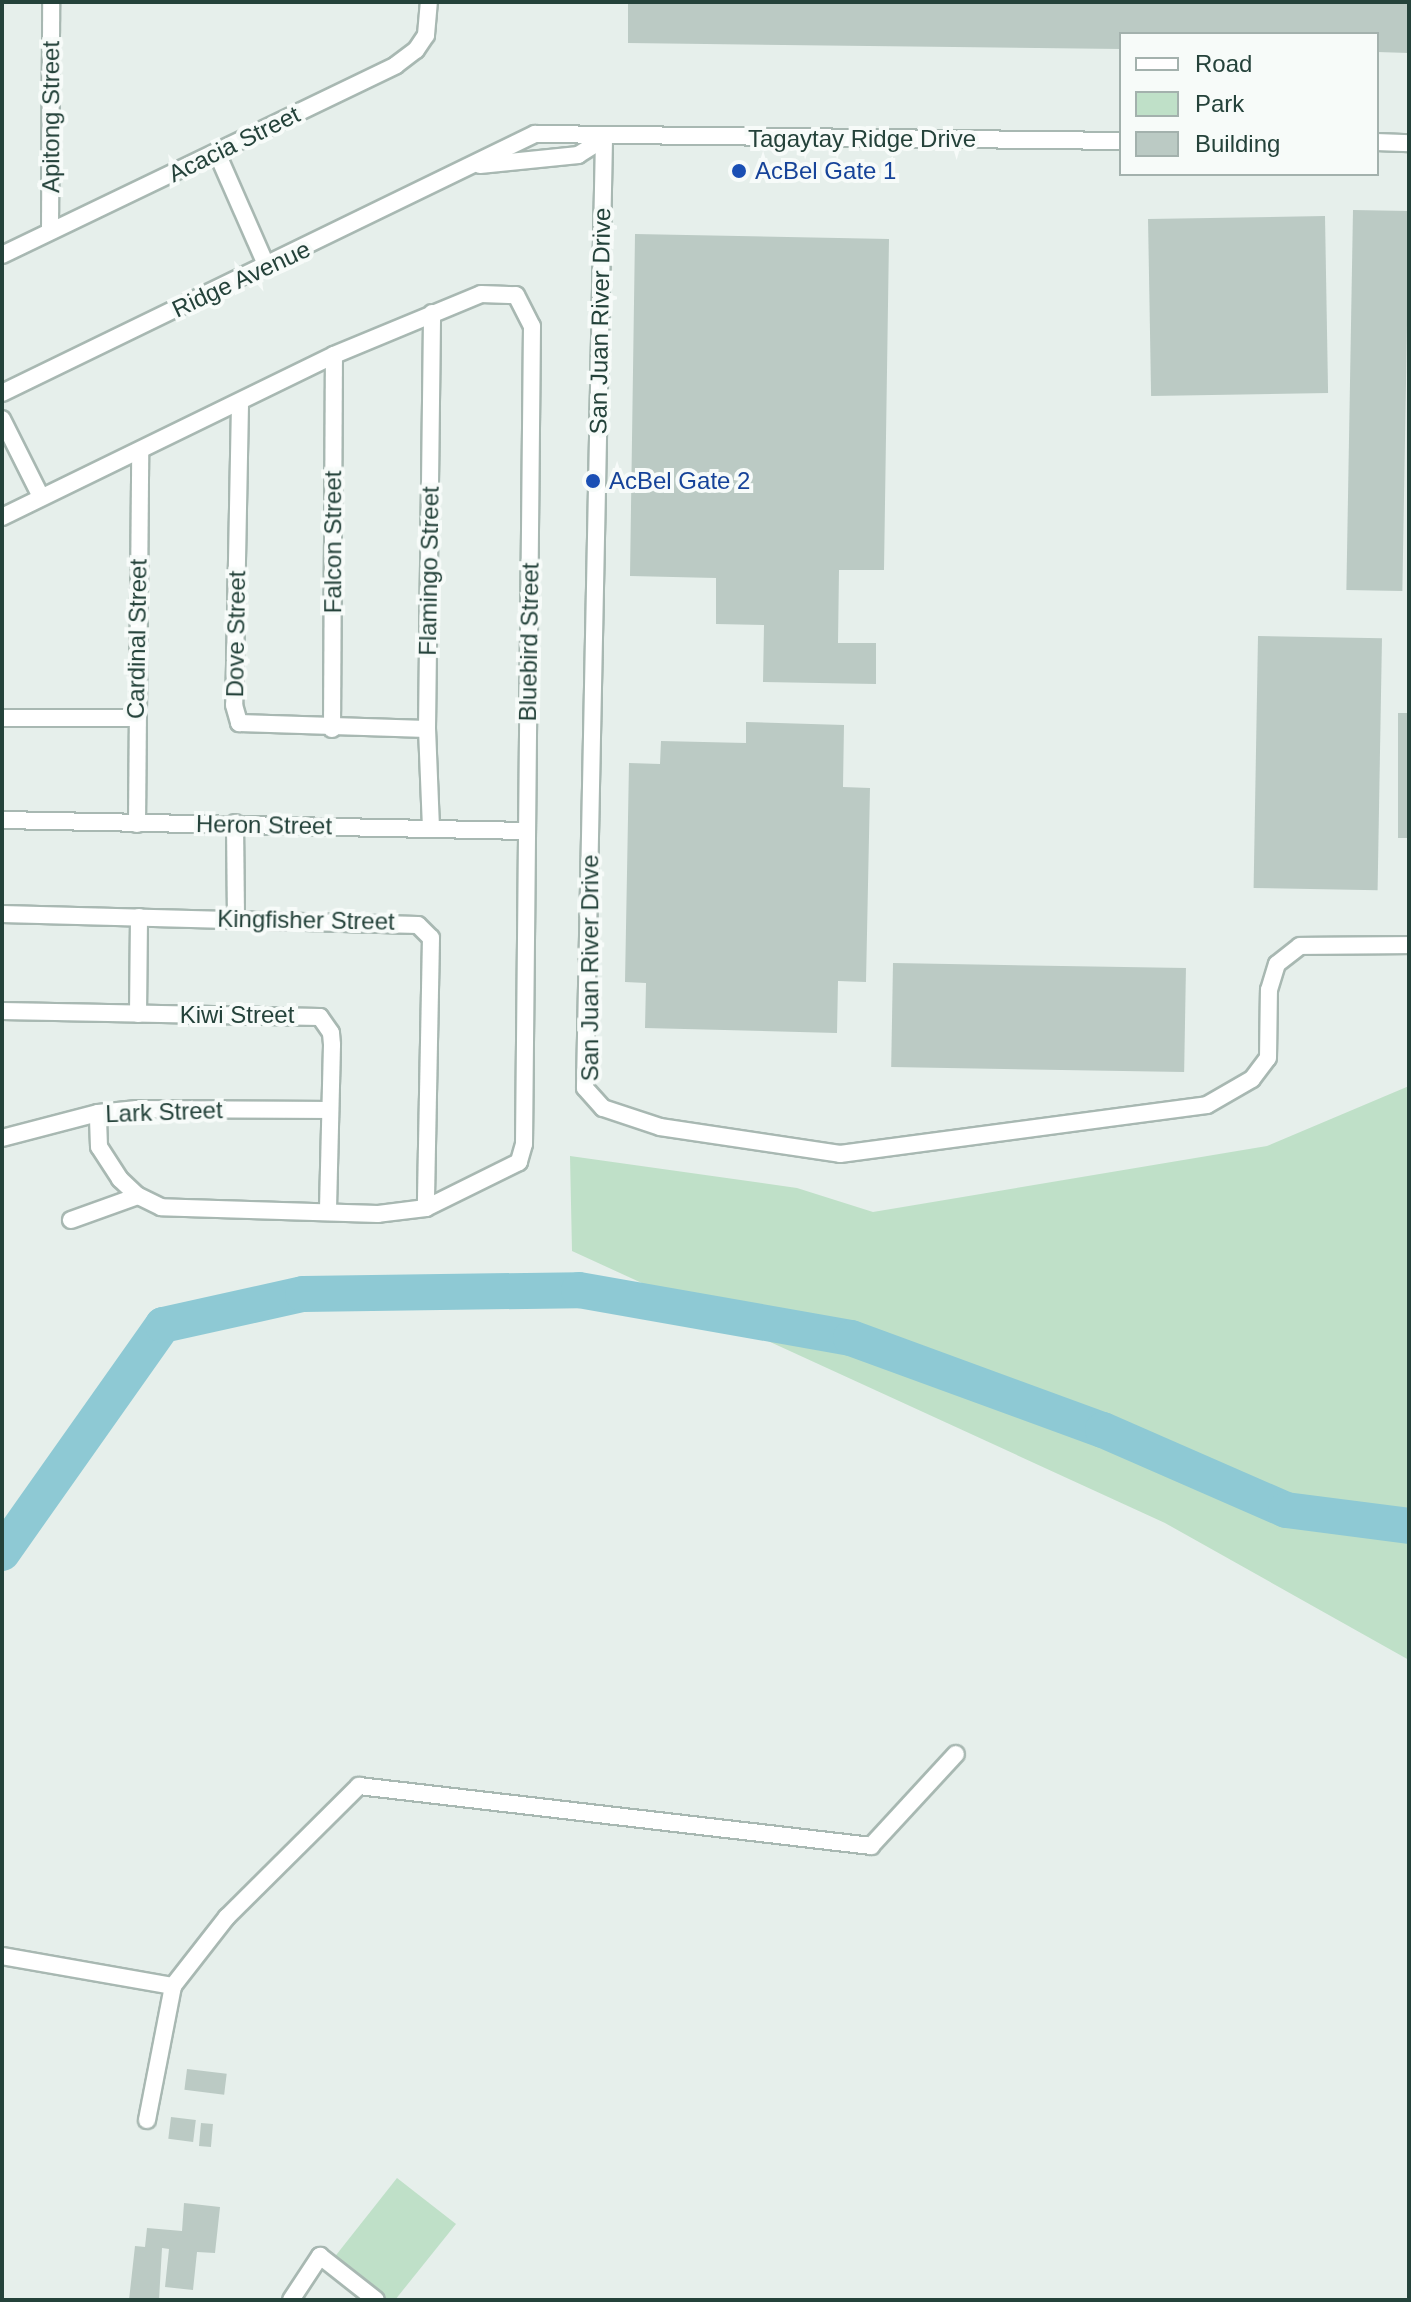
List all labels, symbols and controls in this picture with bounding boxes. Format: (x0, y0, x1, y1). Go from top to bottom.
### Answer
legend (1119, 32, 1379, 176)
street label: Apitong Street (37, 41, 65, 193)
text: Road (1195, 50, 1252, 77)
text: Park (1195, 90, 1244, 117)
street label: Acacia Street (164, 100, 304, 188)
street label: Tagaytay Ridge Drive (748, 125, 976, 153)
text: Building (1195, 130, 1280, 157)
place label: AcBel Gate 1 (755, 157, 896, 185)
marker: AcBel Gate 1 (730, 162, 748, 180)
street label: San Juan River Drive (584, 207, 616, 435)
street label: Ridge Avenue (167, 234, 315, 324)
place label: AcBel Gate 2 (609, 467, 750, 495)
street label: Falcon Street (319, 471, 347, 613)
marker: AcBel Gate 2 (584, 472, 602, 490)
street label: Flamingo Street (413, 486, 445, 656)
street label: Cardinal Street (121, 559, 153, 719)
street label: Bluebird Street (513, 562, 545, 722)
street label: Dove Street (220, 570, 252, 698)
street label: Heron Street (196, 809, 332, 841)
street label: San Juan River Drive (576, 855, 604, 1081)
street label: Kingfisher Street (217, 904, 395, 936)
street label: Kiwi Street (180, 1001, 294, 1029)
street label: Lark Street (105, 1096, 223, 1128)

